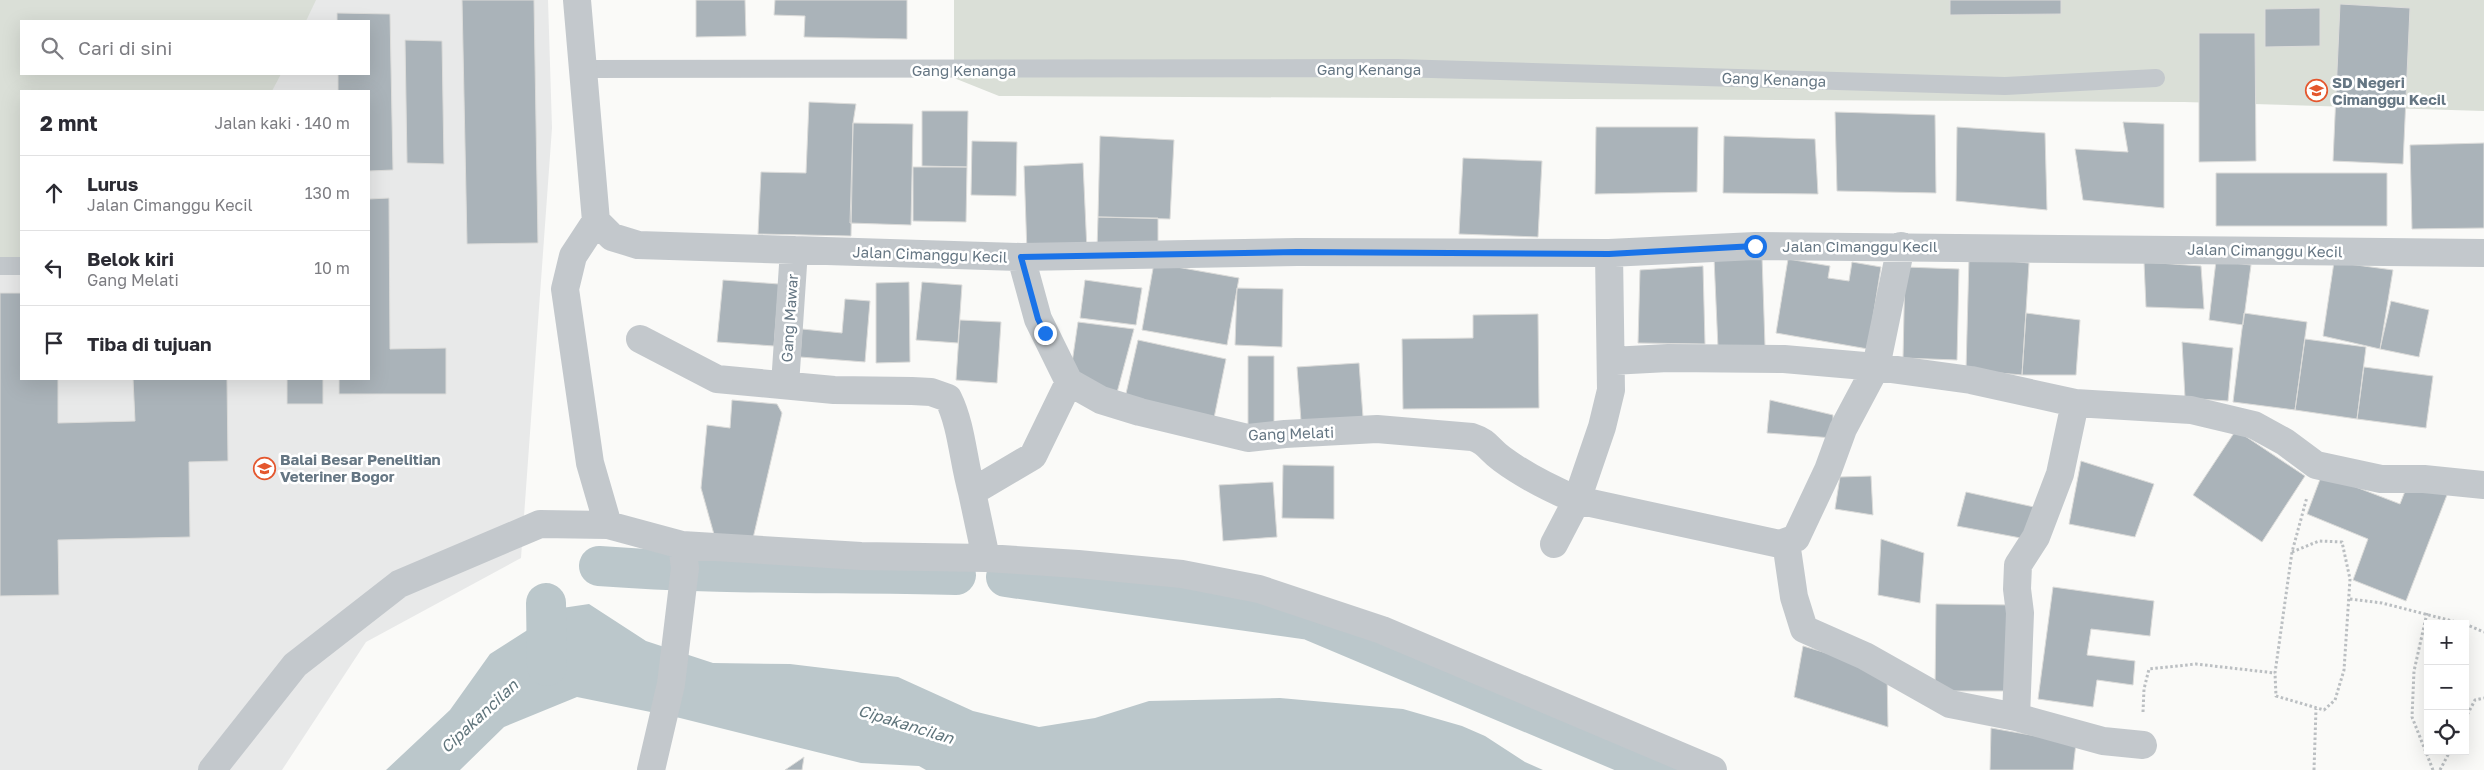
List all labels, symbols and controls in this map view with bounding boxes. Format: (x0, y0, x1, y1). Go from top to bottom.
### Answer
search box (20, 20, 370, 75)
icon: search (38, 34, 66, 62)
text: Cari di sini (78, 36, 172, 59)
street label: Gang Kenanga (1317, 60, 1421, 78)
street label: Gang Kenanga (912, 61, 1016, 79)
street label: Gang Kenanga (1721, 68, 1827, 90)
place label: SD Negeri Cimanggu Kecil (2332, 73, 2446, 108)
school or university icon: SD Negeri Cimanggu Kecil (2304, 79, 2328, 103)
text: 2 mnt (40, 110, 98, 136)
text: Jalan kaki · 140 m (214, 113, 350, 133)
text: Lurus (87, 172, 138, 195)
icon: ahead (40, 179, 68, 207)
text: 130 m (305, 183, 350, 203)
text: Jalan Cimanggu Kecil (87, 195, 253, 215)
route start (1744, 235, 1767, 258)
street label: Jalan Cimanggu Kecil (1782, 237, 1938, 255)
street label: Jalan Cimanggu Kecil (2187, 240, 2343, 260)
street label: Jalan Cimanggu Kecil (852, 242, 1008, 266)
text: Belok kiri (87, 247, 174, 270)
icon: left (40, 254, 68, 282)
text: 10 m (314, 258, 350, 278)
text: Gang Melati (87, 270, 179, 290)
street label: Gang Mawar (777, 273, 801, 363)
route end (1034, 322, 1057, 345)
icon: arrive (40, 329, 68, 357)
text: Tiba di tujuan (87, 332, 212, 355)
street label: Gang Melati (1248, 423, 1334, 443)
place label: Balai Besar Penelitian Veteriner Bogor (280, 450, 441, 485)
school or university icon: Balai Besar Penelitian Veteriner Bogor (252, 456, 276, 480)
map controls (2424, 620, 2469, 755)
button: + (2424, 620, 2469, 665)
button: − (2424, 665, 2469, 710)
water label: Cipakancilan (436, 674, 523, 757)
water label: Cipakancilan (856, 700, 957, 748)
button: locate (2424, 710, 2469, 755)

